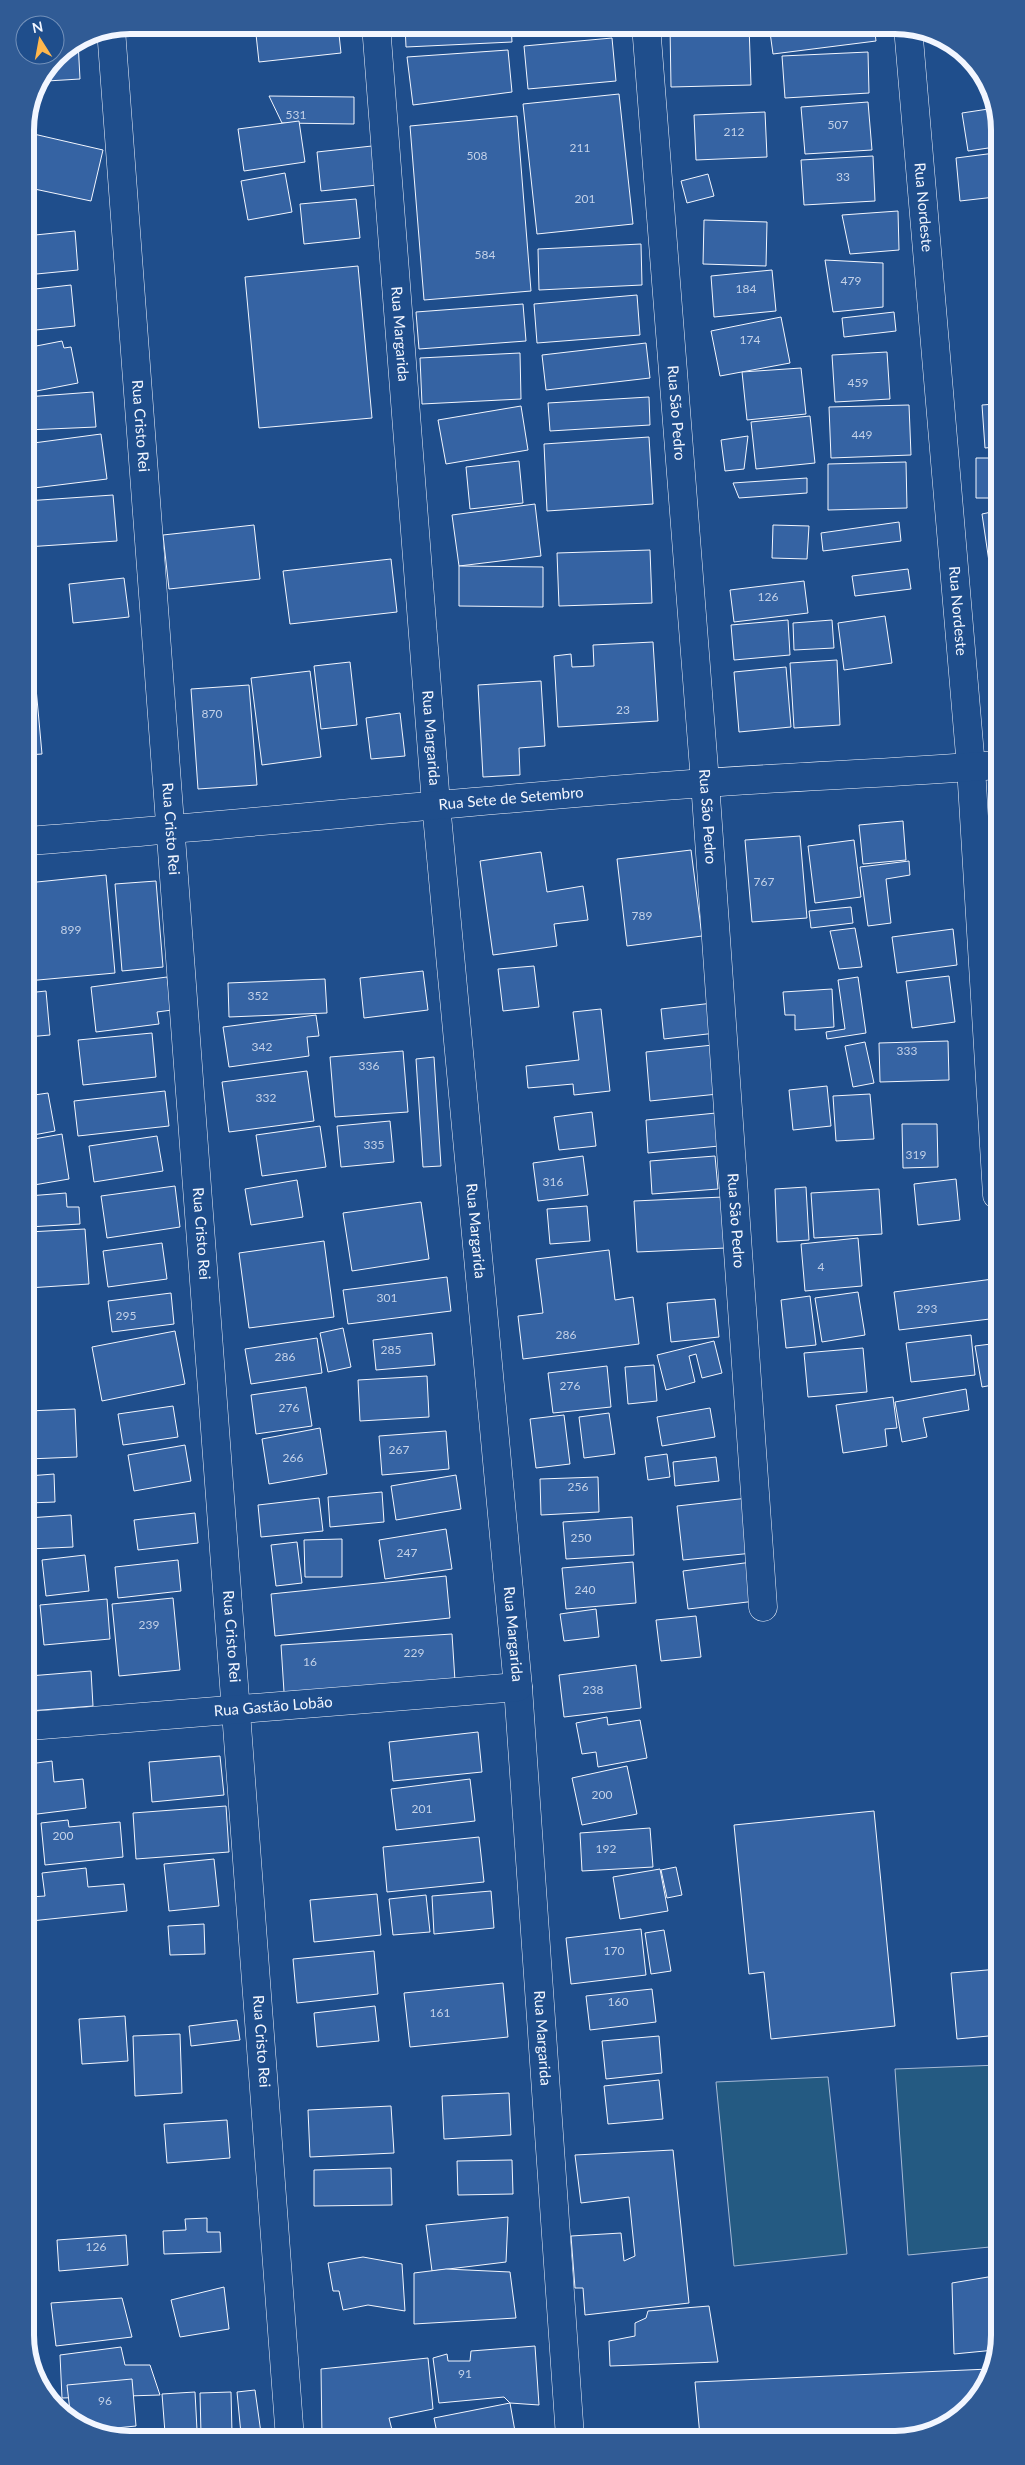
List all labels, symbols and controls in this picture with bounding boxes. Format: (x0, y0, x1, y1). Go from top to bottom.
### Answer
north arrow (15, 15, 65, 65)
text: N (31, 17, 44, 36)
house number: 531 (286, 107, 306, 122)
house number: 507 (828, 117, 848, 132)
house number: 212 (724, 124, 744, 139)
house number: 211 (570, 140, 590, 155)
house number: 508 (467, 148, 487, 163)
street label: Rua Nordeste (912, 162, 937, 253)
house number: 33 (836, 169, 850, 184)
house number: 201 (575, 191, 595, 206)
house number: 584 (475, 247, 495, 262)
house number: 479 (841, 273, 861, 288)
house number: 184 (736, 281, 756, 296)
street label: Rua Margarida (388, 286, 413, 382)
house number: 174 (740, 332, 760, 347)
street label: Rua São Pedro (665, 365, 690, 461)
house number: 459 (848, 375, 868, 390)
street label: Rua Cristo Rei (129, 379, 154, 473)
house number: 449 (852, 427, 872, 442)
street label: Rua Nordeste (946, 565, 971, 656)
house number: 126 (758, 589, 778, 604)
street label: Rua Margarida (419, 690, 445, 786)
house number: 23 (616, 702, 630, 717)
house number: 870 (202, 706, 222, 721)
street label: Rua São Pedro (696, 768, 721, 865)
street label: Rua Cristo Rei (159, 782, 184, 875)
street label: Rua Sete de Setembro (438, 782, 584, 813)
house number: 767 (754, 874, 774, 889)
house number: 789 (632, 908, 652, 923)
house number: 899 (61, 922, 81, 937)
house number: 352 (248, 988, 268, 1003)
house number: 342 (252, 1039, 272, 1054)
house number: 333 (897, 1043, 917, 1058)
house number: 336 (359, 1058, 379, 1073)
house number: 332 (256, 1090, 276, 1105)
house number: 335 (364, 1137, 384, 1152)
house number: 319 (906, 1147, 926, 1162)
street label: Rua São Pedro (725, 1172, 749, 1269)
house number: 316 (543, 1174, 563, 1189)
street label: Rua Margarida (463, 1182, 490, 1279)
street label: Rua Cristo Rei (190, 1187, 215, 1280)
house number: 4 (818, 1259, 825, 1274)
house number: 301 (377, 1290, 397, 1305)
house number: 293 (917, 1301, 937, 1316)
house number: 295 (116, 1308, 136, 1323)
house number: 286 (556, 1327, 576, 1342)
house number: 285 (381, 1342, 401, 1357)
house number: 286 (275, 1349, 295, 1364)
house number: 276 (560, 1378, 580, 1393)
house number: 276 (279, 1400, 299, 1415)
house number: 267 (389, 1442, 409, 1457)
house number: 266 (283, 1450, 303, 1465)
house number: 256 (568, 1479, 588, 1494)
house number: 250 (571, 1530, 591, 1545)
house number: 247 (397, 1545, 417, 1560)
house number: 240 (575, 1582, 595, 1597)
street label: Rua Margarida (501, 1586, 527, 1682)
street label: Rua Cristo Rei (220, 1590, 245, 1683)
house number: 239 (139, 1617, 159, 1632)
house number: 229 (404, 1645, 424, 1660)
house number: 16 (303, 1654, 317, 1669)
house number: 238 (583, 1682, 603, 1697)
street label: Rua Gastão Lobão (213, 1692, 333, 1719)
house number: 200 (592, 1787, 612, 1802)
house number: 201 (412, 1801, 432, 1816)
house number: 200 (53, 1828, 73, 1843)
house number: 192 (596, 1841, 616, 1856)
house number: 170 (604, 1943, 624, 1958)
street label: Rua Margarida (531, 1990, 556, 2086)
house number: 160 (608, 1994, 628, 2009)
street label: Rua Cristo Rei (250, 1995, 275, 2088)
house number: 161 (430, 2005, 450, 2020)
house number: 126 (86, 2239, 106, 2254)
house number: 91 (458, 2366, 472, 2381)
house number: 96 (98, 2393, 112, 2408)

